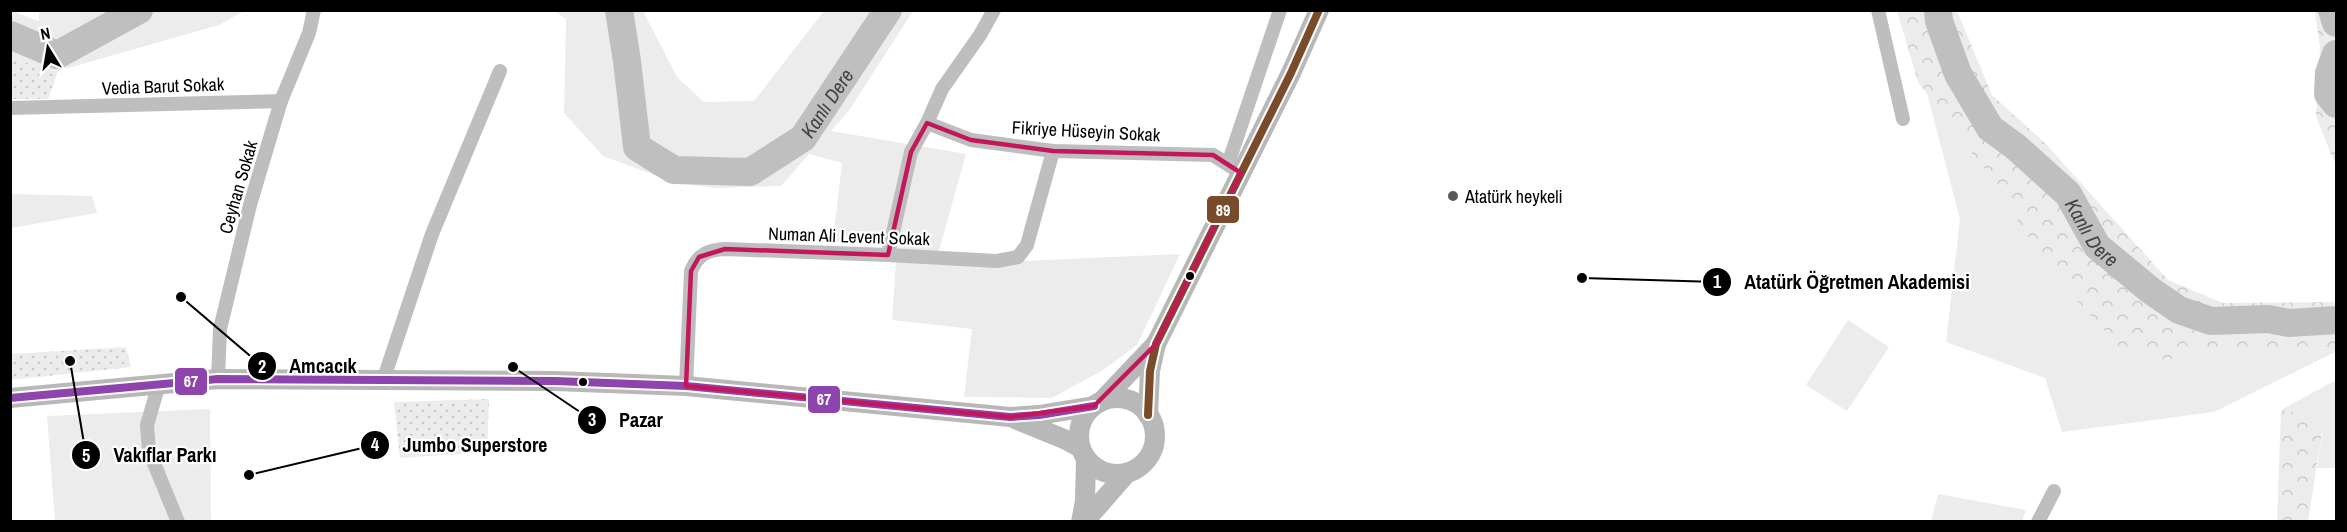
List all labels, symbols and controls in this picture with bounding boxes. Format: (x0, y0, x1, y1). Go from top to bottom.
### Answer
north arrow (18, 18, 78, 78)
text: N (38, 22, 52, 45)
water label: Kanlı Dere (794, 63, 859, 143)
street label: Vedia Barut Sokak (101, 71, 225, 101)
street label: Fikriye Hüseyin Sokak (1011, 115, 1161, 147)
street label: Ceyhan Sokak (213, 137, 263, 237)
place label: Atatürk heykeli (1464, 184, 1563, 209)
marker: Atatürk heykeli (1446, 189, 1460, 203)
water label: Kanlı Dere (2060, 193, 2125, 272)
line badge: 89 (1206, 195, 1240, 224)
text: 89 (1216, 199, 1230, 221)
street label: Numan Ali Levent Sokak (768, 221, 931, 251)
callout: Atatürk Öğretmen Akademisi (1702, 263, 1982, 301)
text: Atatürk Öğretmen Akademisi (1744, 268, 1970, 295)
text: 1 (1713, 269, 1722, 294)
unlabelled marker (1184, 270, 1196, 282)
callout: Amcacık (247, 347, 369, 385)
text: Amcacık (289, 352, 358, 379)
text: 2 (258, 354, 266, 379)
line badge: 67 (174, 367, 208, 396)
text: 67 (184, 370, 198, 392)
unlabelled marker (577, 376, 589, 388)
line badge: 67 (807, 385, 841, 414)
text: 67 (817, 388, 831, 410)
callout: Pazar (577, 401, 674, 439)
text: Pazar (619, 406, 663, 433)
text: 3 (588, 407, 596, 432)
callout: Jumbo Superstore (360, 426, 559, 464)
text: Jumbo Superstore (403, 431, 547, 458)
text: 4 (371, 432, 380, 457)
callout: Vakıflar Parkı (71, 436, 228, 474)
text: Vakıflar Parkı (113, 441, 217, 468)
text: 5 (82, 443, 90, 468)

